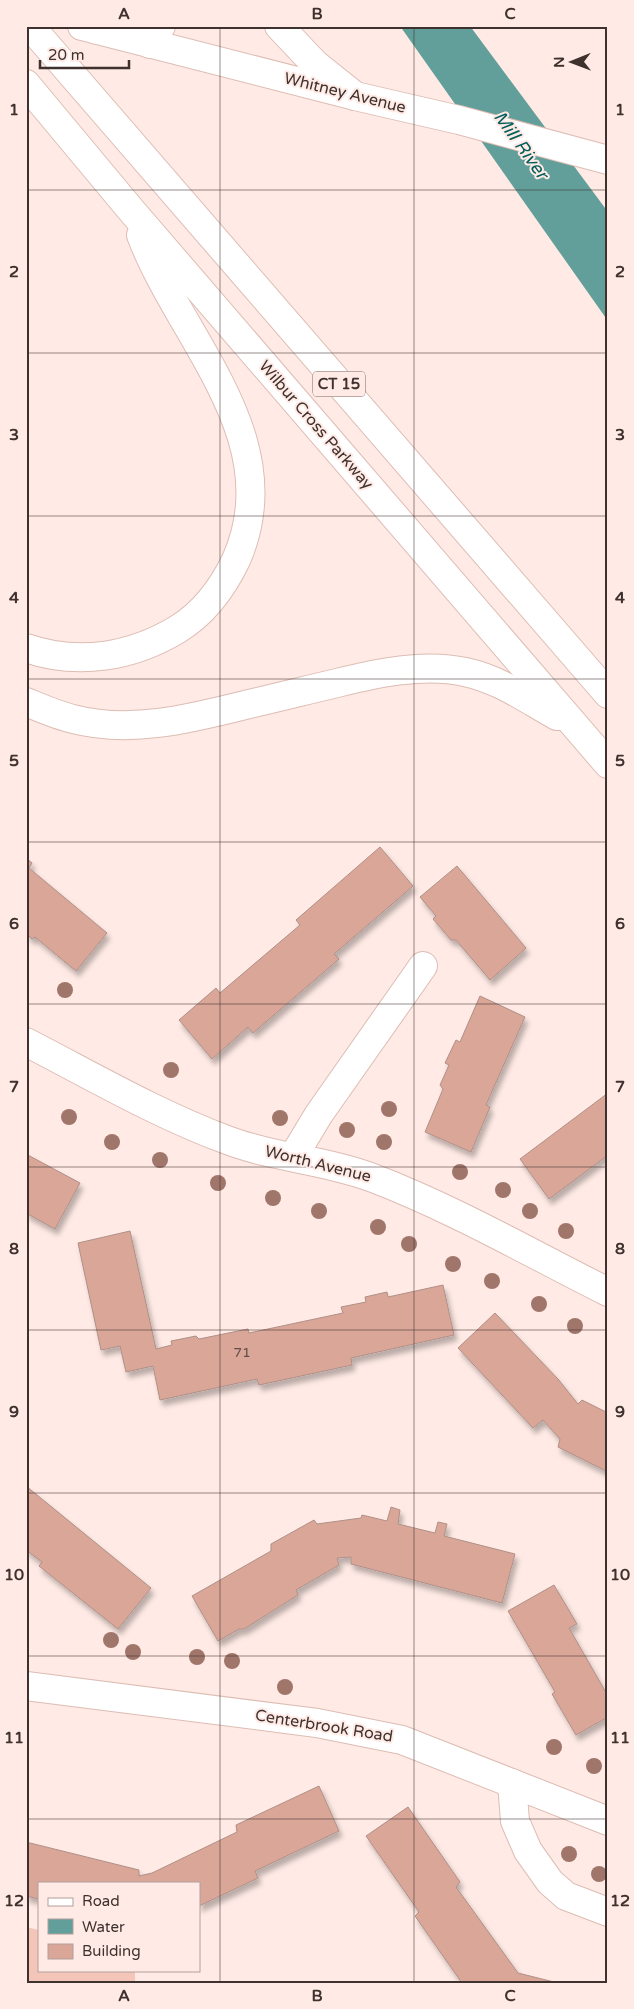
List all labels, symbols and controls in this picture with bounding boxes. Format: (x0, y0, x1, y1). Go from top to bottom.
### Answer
text: A (118, 4, 130, 24)
text: B (311, 4, 323, 24)
text: C (504, 4, 516, 24)
scale bar (40, 38, 129, 70)
north arrow (546, 38, 596, 88)
text: 20 m (48, 46, 85, 64)
text: N (551, 56, 568, 68)
street label: Whitney Avenue (282, 68, 408, 118)
text: 1 (9, 100, 19, 120)
text: 1 (615, 100, 625, 120)
water label: Mill River (489, 107, 554, 185)
text: 2 (9, 262, 19, 282)
text: 2 (615, 262, 625, 282)
street label: Wilbur Cross Parkway (255, 356, 378, 494)
road number: CT 15 (313, 372, 365, 396)
text: 3 (9, 425, 19, 445)
text: 3 (615, 425, 625, 445)
text: 4 (9, 588, 19, 608)
text: 4 (615, 588, 625, 608)
text: 5 (9, 751, 19, 771)
text: 5 (615, 751, 625, 771)
text: 6 (9, 914, 19, 934)
text: 6 (615, 914, 625, 934)
text: 7 (9, 1077, 19, 1097)
text: 7 (615, 1077, 625, 1097)
street label: Worth Avenue (263, 1141, 373, 1187)
text: 8 (9, 1239, 19, 1259)
text: 8 (615, 1239, 625, 1259)
house number: 71 (233, 1344, 251, 1361)
text: 9 (9, 1402, 19, 1422)
text: 9 (615, 1402, 625, 1422)
text: 10 (4, 1565, 24, 1585)
text: 10 (610, 1565, 630, 1585)
street label: Centerbrook Road (254, 1705, 394, 1747)
text: 11 (4, 1728, 24, 1748)
text: 11 (610, 1728, 630, 1748)
legend (38, 1882, 200, 1972)
text: 12 (4, 1891, 24, 1911)
text: 12 (610, 1891, 630, 1911)
text: Road (82, 1892, 120, 1910)
text: Water (82, 1918, 125, 1936)
text: Building (82, 1942, 141, 1960)
text: A (118, 1986, 130, 2006)
text: B (311, 1986, 323, 2006)
text: C (504, 1986, 516, 2006)

